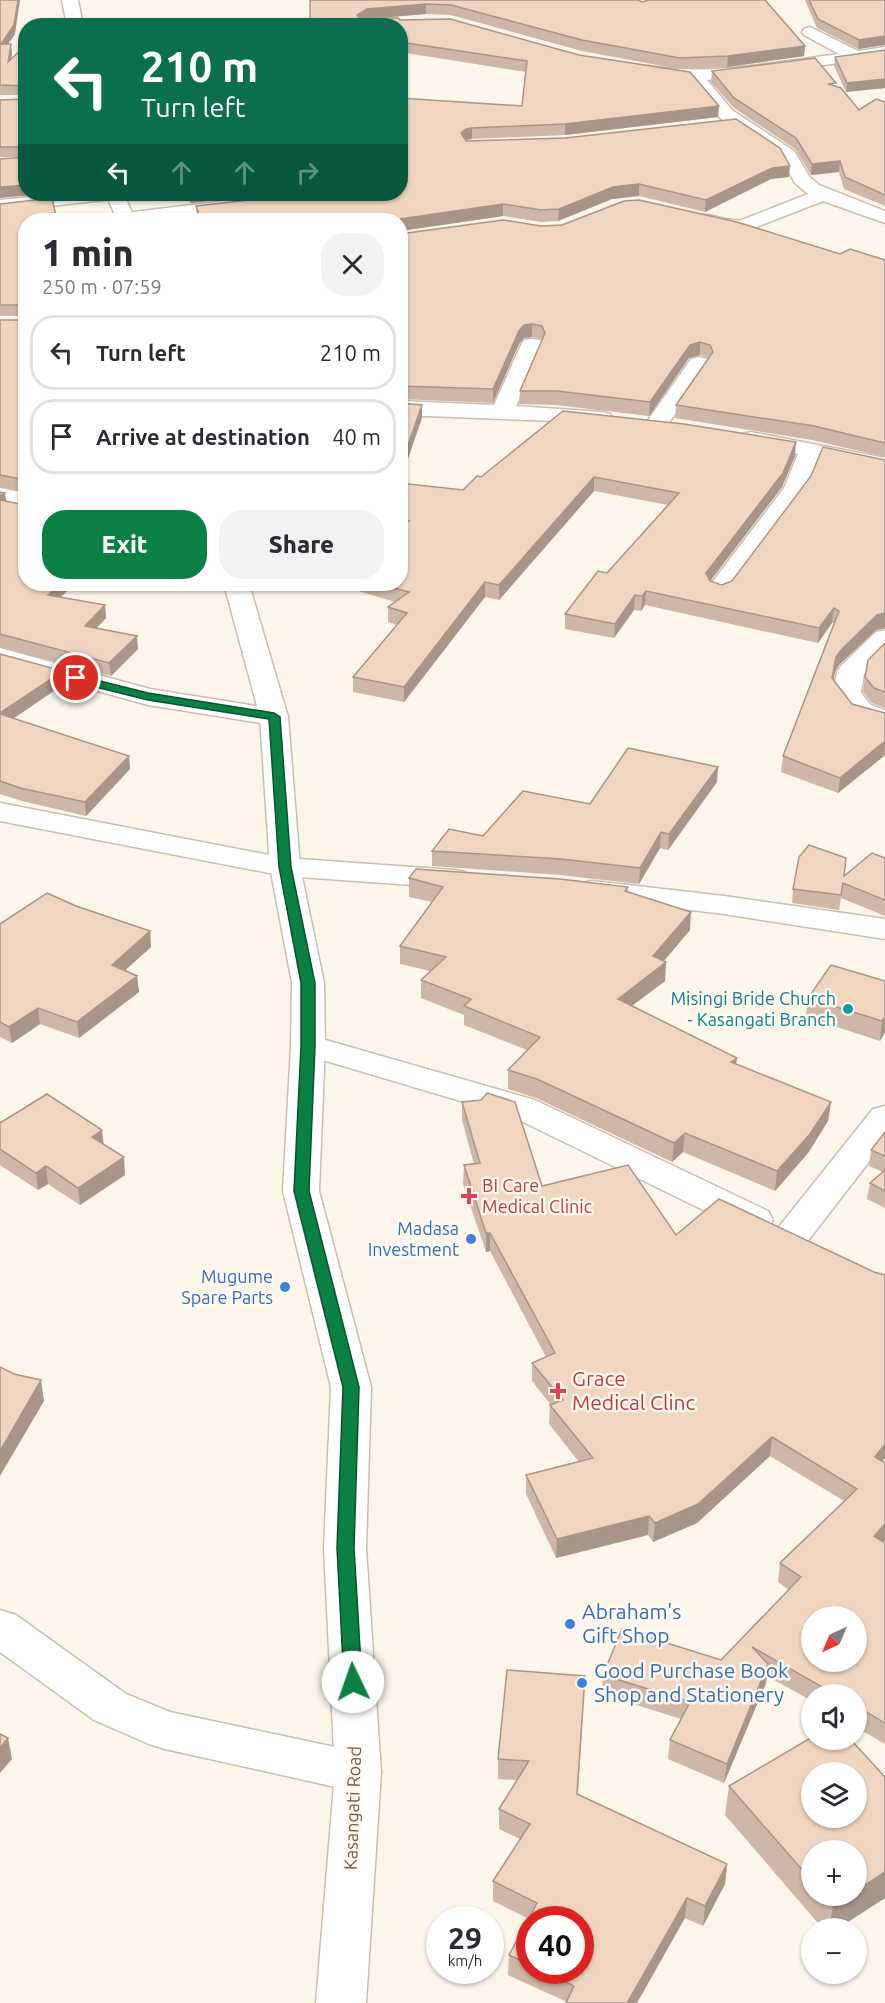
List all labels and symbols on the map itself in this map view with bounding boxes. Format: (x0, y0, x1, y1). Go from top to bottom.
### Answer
pin (50, 652, 101, 703)
place label: Misingi Bride Church - Kasangati Branch (670, 988, 836, 1029)
marker: Misingi Bride Church - Kasangati Branch (841, 1002, 855, 1016)
place label: BI Care Medical Clinic (482, 1175, 592, 1216)
marker: BI Care Medical Clinic (460, 1187, 478, 1205)
place label: Madasa Investment (368, 1218, 459, 1259)
marker: Madasa Investment (464, 1232, 478, 1246)
place label: Mugume Spare Parts (181, 1266, 273, 1307)
marker: Mugume Spare Parts (278, 1280, 292, 1294)
place label: Grace Medical Clinc (572, 1366, 696, 1414)
marker: Grace Medical Clinc (549, 1382, 567, 1400)
place label: Abraham's Gift Shop (582, 1599, 681, 1647)
north arrow (801, 1606, 867, 1672)
marker: Abraham's Gift Shop (563, 1617, 577, 1631)
position arrow (321, 1650, 385, 1714)
place label: Good Purchase Book Shop and Stationery (594, 1658, 789, 1706)
marker: Good Purchase Book Shop and Stationery (575, 1676, 589, 1690)
street label: Kasangati Road (340, 1746, 364, 1870)
speed limit sign: 40 (516, 1906, 594, 1984)

